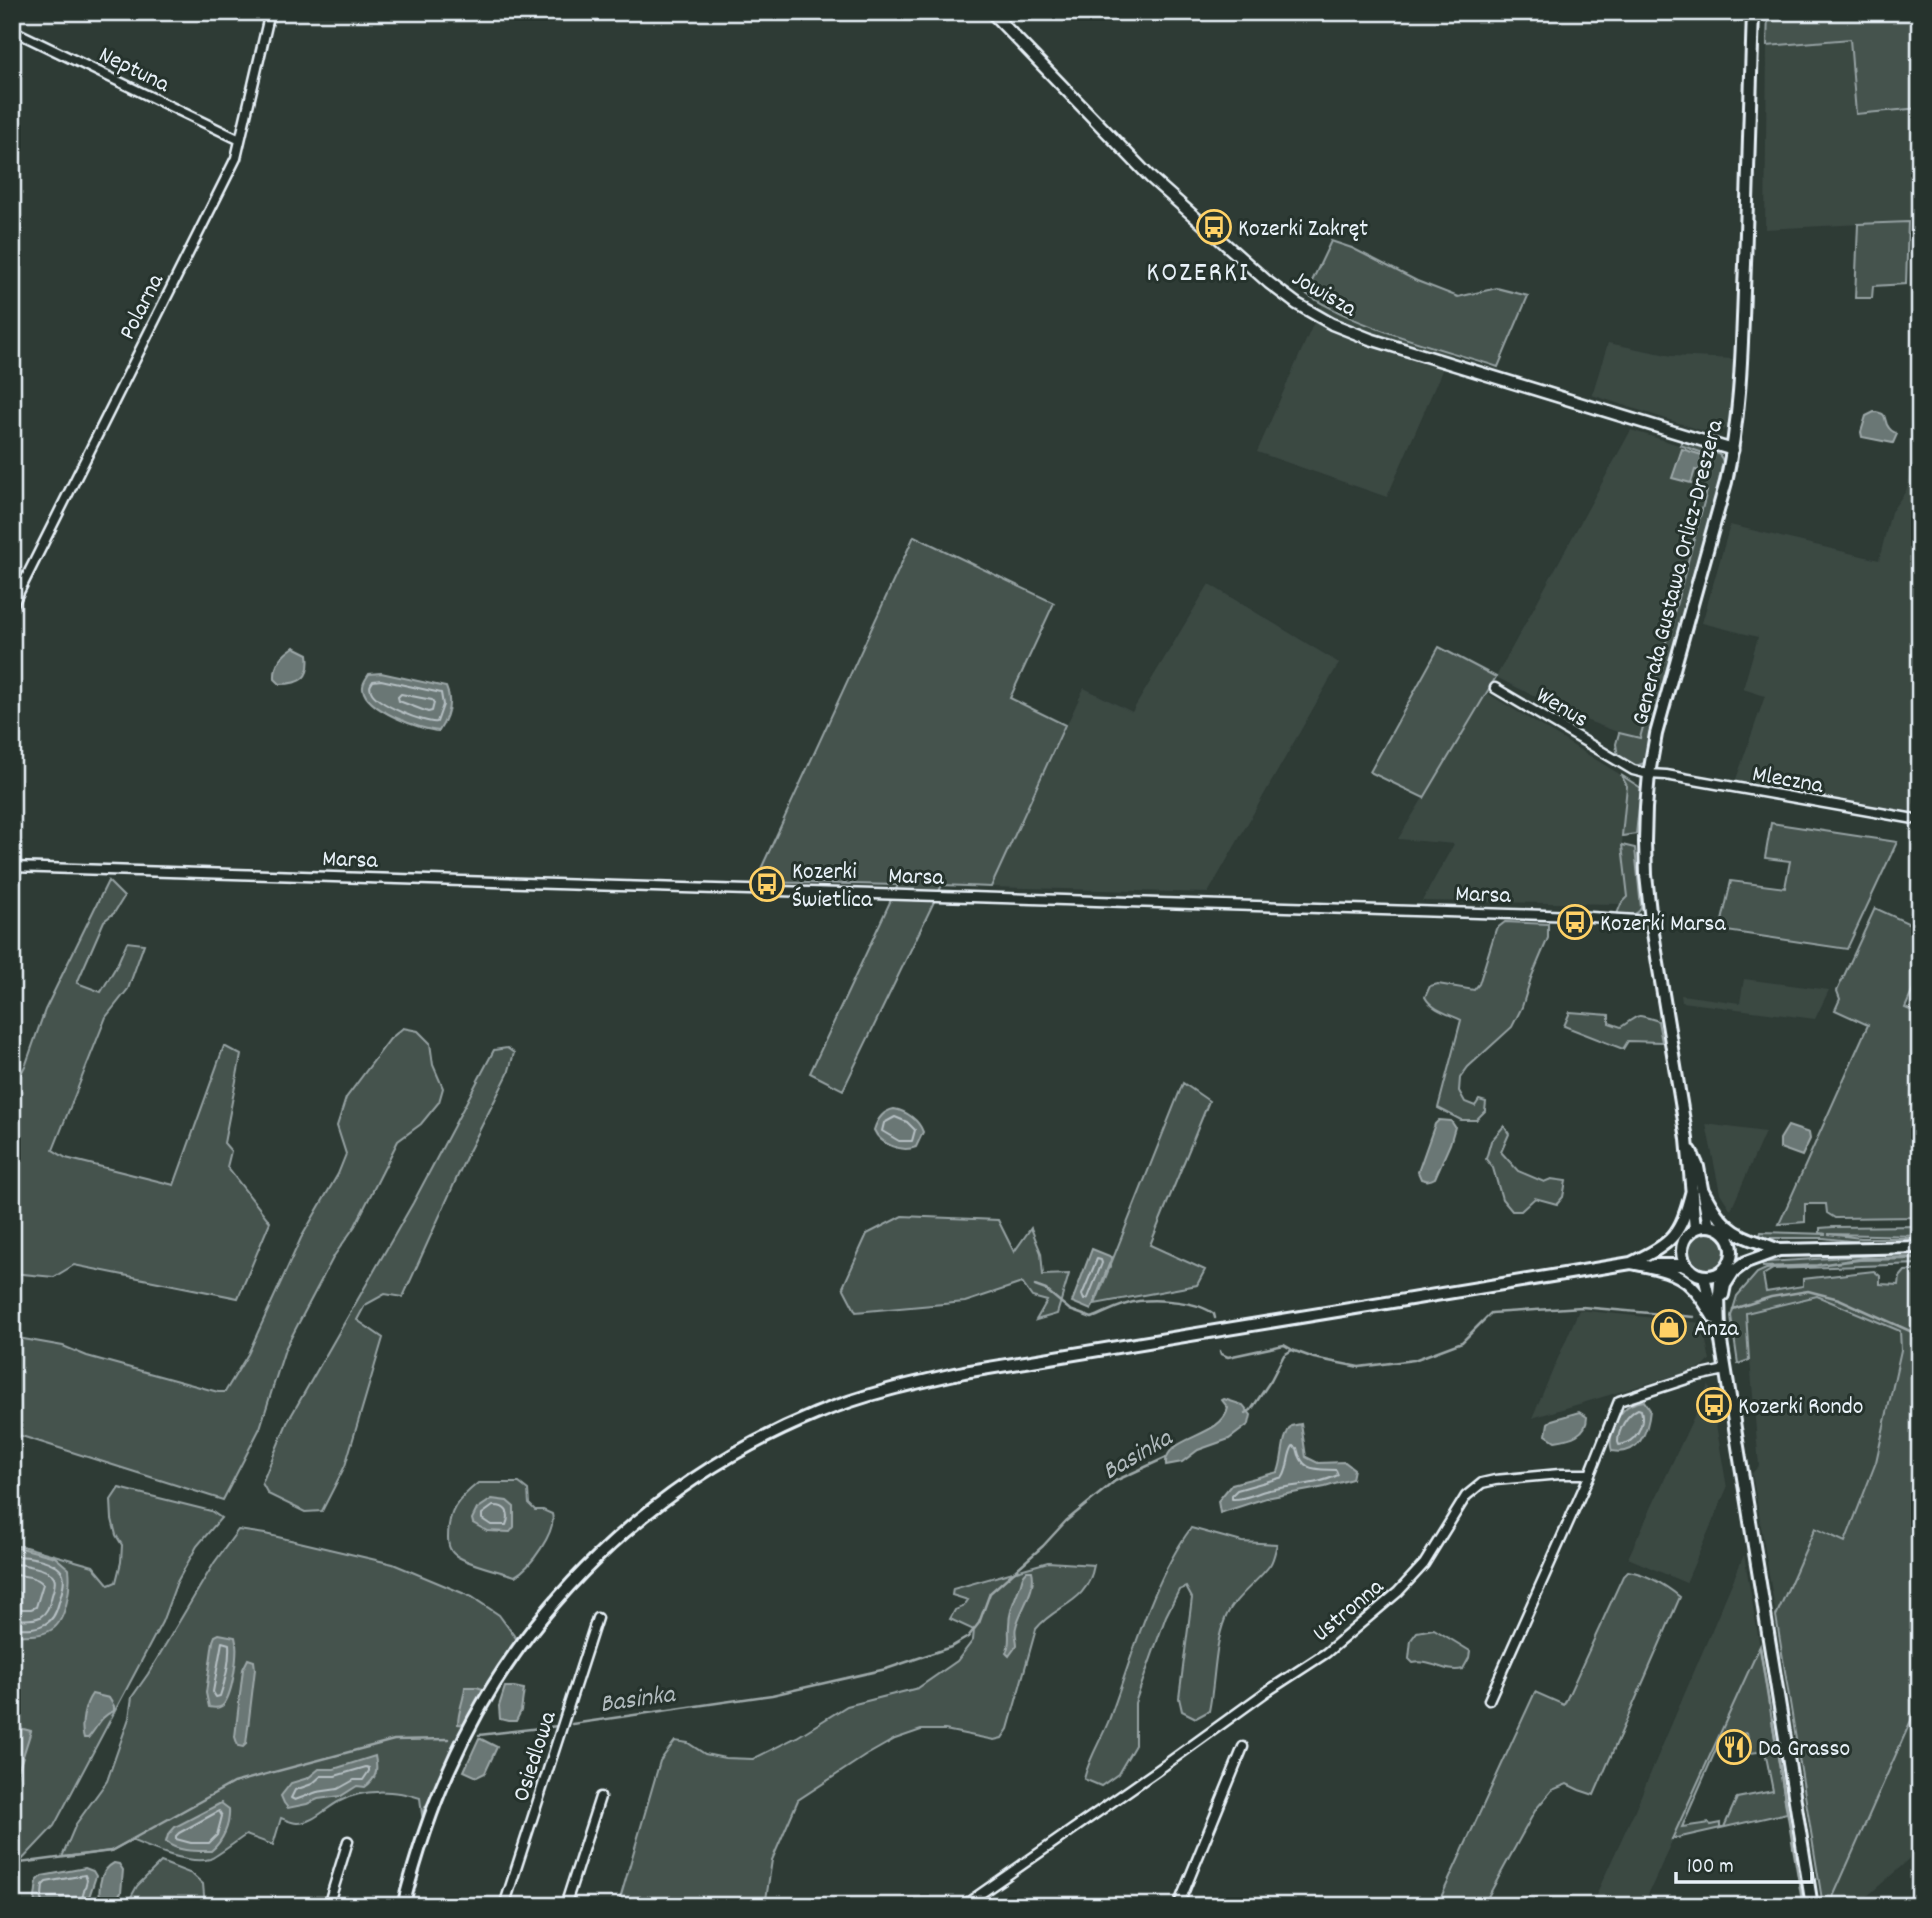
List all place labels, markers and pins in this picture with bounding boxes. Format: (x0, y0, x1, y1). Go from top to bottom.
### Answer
bus stop icon: Kozerki Zakręt (1195, 208, 1233, 246)
place label: Kozerki Zakręt (1238, 213, 1368, 247)
place label: Kozerki Świetlica (792, 856, 873, 918)
bus stop icon: Kozerki Świetlica (748, 865, 786, 903)
bus stop icon: Kozerki Marsa (1556, 903, 1594, 941)
place label: Kozerki Marsa (1600, 908, 1726, 942)
shop icon: Anza (1650, 1308, 1688, 1346)
place label: Anza (1694, 1313, 1739, 1347)
bus stop icon: Kozerki Rondo (1695, 1386, 1733, 1424)
place label: Kozerki Rondo (1738, 1391, 1863, 1425)
restaurant icon: Da Grasso (1715, 1728, 1753, 1766)
place label: Da Grasso (1758, 1733, 1850, 1767)

